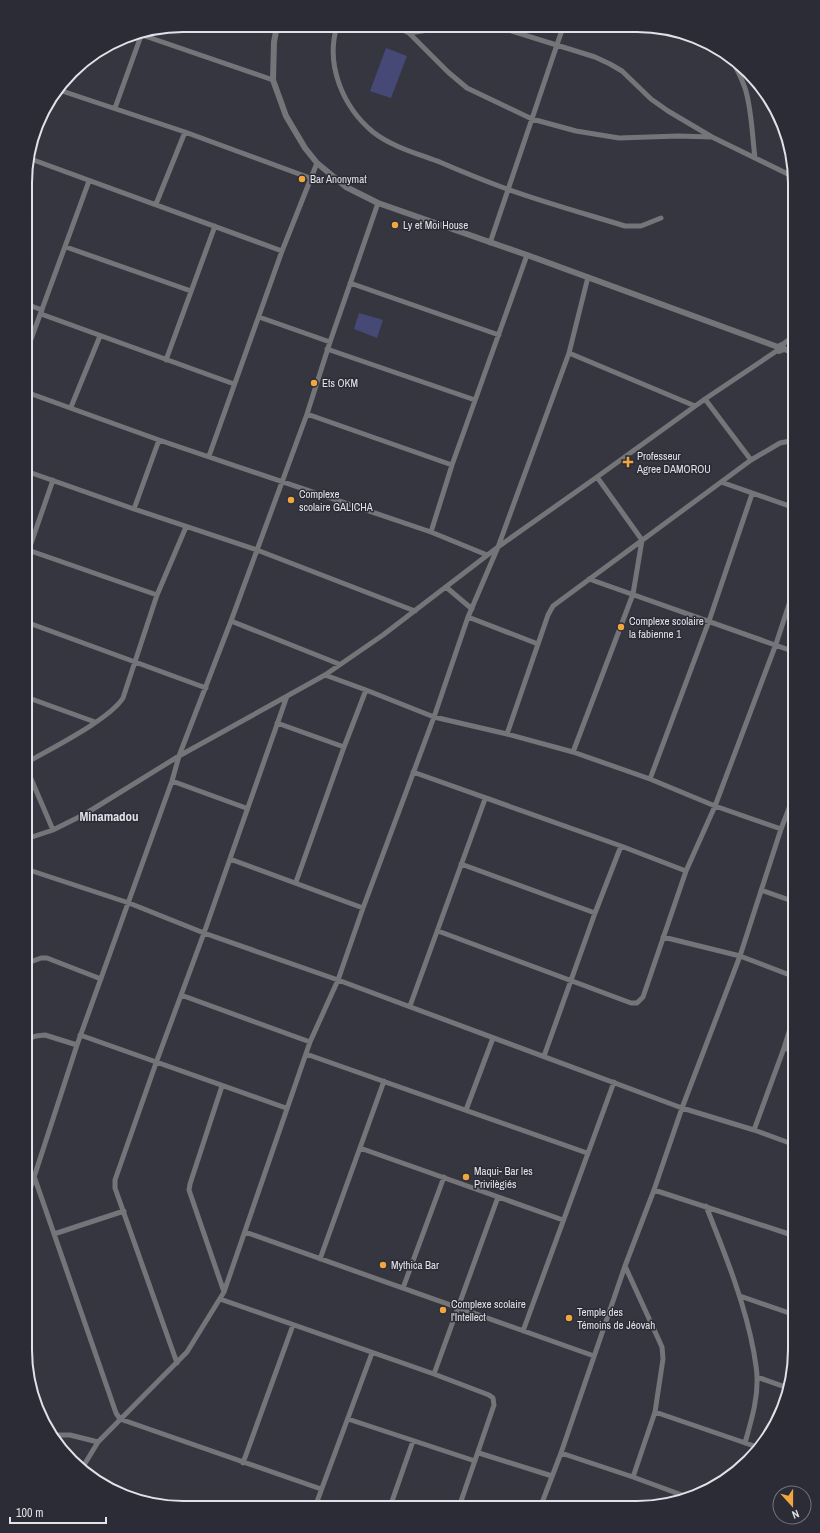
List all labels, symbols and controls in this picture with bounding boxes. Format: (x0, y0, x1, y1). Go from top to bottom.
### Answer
place label: Bar Anonymat (310, 172, 367, 186)
marker: Bar Anonymat (297, 174, 307, 184)
place label: Ly et Moi House (403, 218, 468, 232)
marker: Ly et Moi House (390, 220, 400, 230)
place label: Ets OKM (322, 376, 358, 390)
marker: Ets OKM (309, 378, 319, 388)
place label: Professeur Agree DAMOROU (636, 449, 711, 476)
marker: Professeur Agree DAMOROU (622, 456, 634, 468)
place label: Complexe scolaire GALICHA (299, 487, 374, 514)
marker: Complexe scolaire GALICHA (286, 495, 296, 505)
place label: Complexe scolaire la fabienne 1 (629, 614, 704, 641)
marker: Complexe scolaire la fabienne 1 (616, 622, 626, 632)
district label: Minamadou (79, 808, 139, 825)
place label: Maqui- Bar les Privilègiés (474, 1164, 533, 1191)
marker: Maqui- Bar les Privilègiés (461, 1172, 471, 1182)
place label: Mythica Bar (391, 1258, 439, 1272)
marker: Mythica Bar (378, 1260, 388, 1270)
place label: Complexe scolaire l'Intellect (451, 1297, 526, 1324)
marker: Complexe scolaire l'Intellect (438, 1305, 448, 1315)
place label: Temple des Témoins de Jéovah (577, 1305, 655, 1332)
marker: Temple des Témoins de Jéovah (564, 1313, 574, 1323)
north arrow (772, 1485, 812, 1525)
scale bar (10, 1499, 106, 1525)
text: 100 m (16, 1505, 43, 1521)
text: N (790, 1507, 801, 1522)

